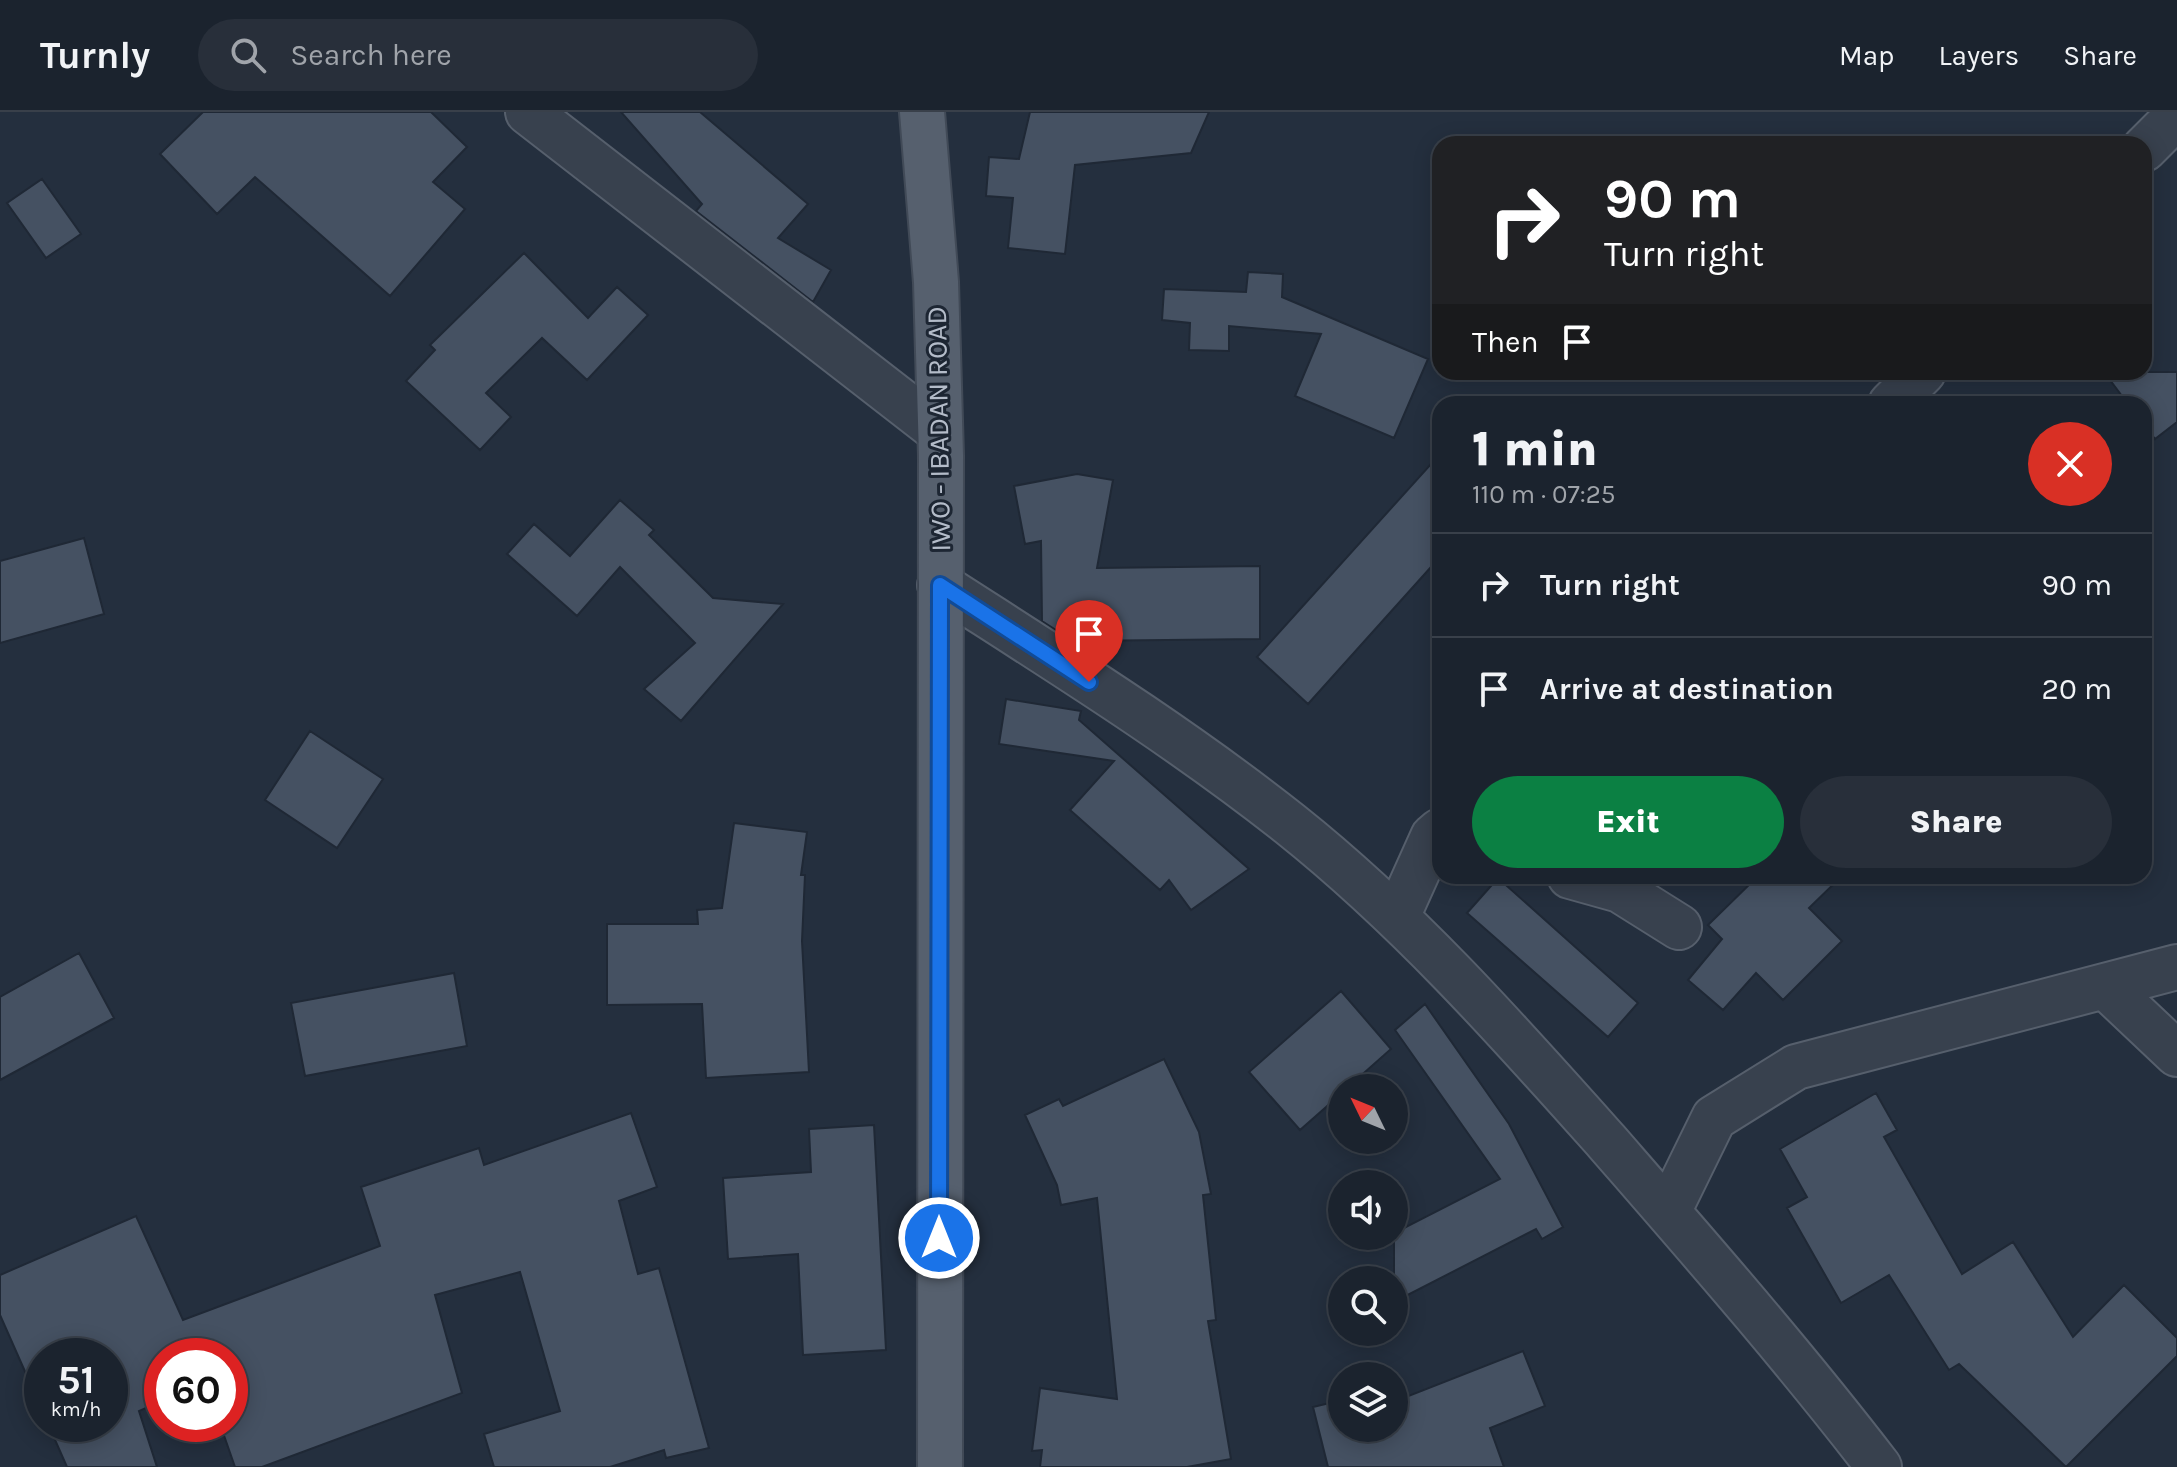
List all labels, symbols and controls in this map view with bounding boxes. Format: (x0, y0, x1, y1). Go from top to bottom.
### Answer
search box (198, 19, 758, 91)
text: Turnly (40, 33, 150, 78)
icon: search (226, 33, 270, 77)
text: Search here (290, 37, 452, 73)
text: Map (1839, 39, 1894, 72)
text: Layers (1938, 39, 2019, 72)
text: Share (2063, 39, 2137, 72)
text: 90 m (1604, 166, 1741, 231)
icon: right (1472, 168, 1576, 272)
text: Turn right (1604, 233, 1764, 275)
street label: IWO - IBADAN ROAD (920, 306, 957, 552)
icon: arrive (1555, 320, 1599, 364)
text: Then (1472, 324, 1539, 360)
text: 1 min (1472, 421, 1598, 477)
button: close (2028, 422, 2112, 506)
text: 110 m · 07:25 (1472, 479, 1615, 510)
icon: right (1472, 563, 1516, 607)
text: Turn right (1540, 567, 1680, 603)
text: 90 m (2042, 567, 2112, 603)
pin (1055, 600, 1123, 682)
icon: arrive (1067, 612, 1111, 656)
icon: arrive (1472, 667, 1516, 711)
text: Arrive at destination (1540, 671, 1834, 707)
text: 20 m (2042, 671, 2112, 707)
button: Exit (1472, 776, 1784, 868)
button: Share (1800, 776, 2112, 868)
north arrow (1328, 1074, 1408, 1154)
map controls (1328, 1074, 1408, 1442)
button: sound (1328, 1170, 1408, 1250)
position arrow (897, 1196, 981, 1280)
button: search (1328, 1266, 1408, 1346)
speed limit sign: 60 (144, 1338, 248, 1442)
text: 51 (57, 1356, 95, 1403)
button: layers (1328, 1362, 1408, 1442)
text: km/h (51, 1398, 101, 1421)

